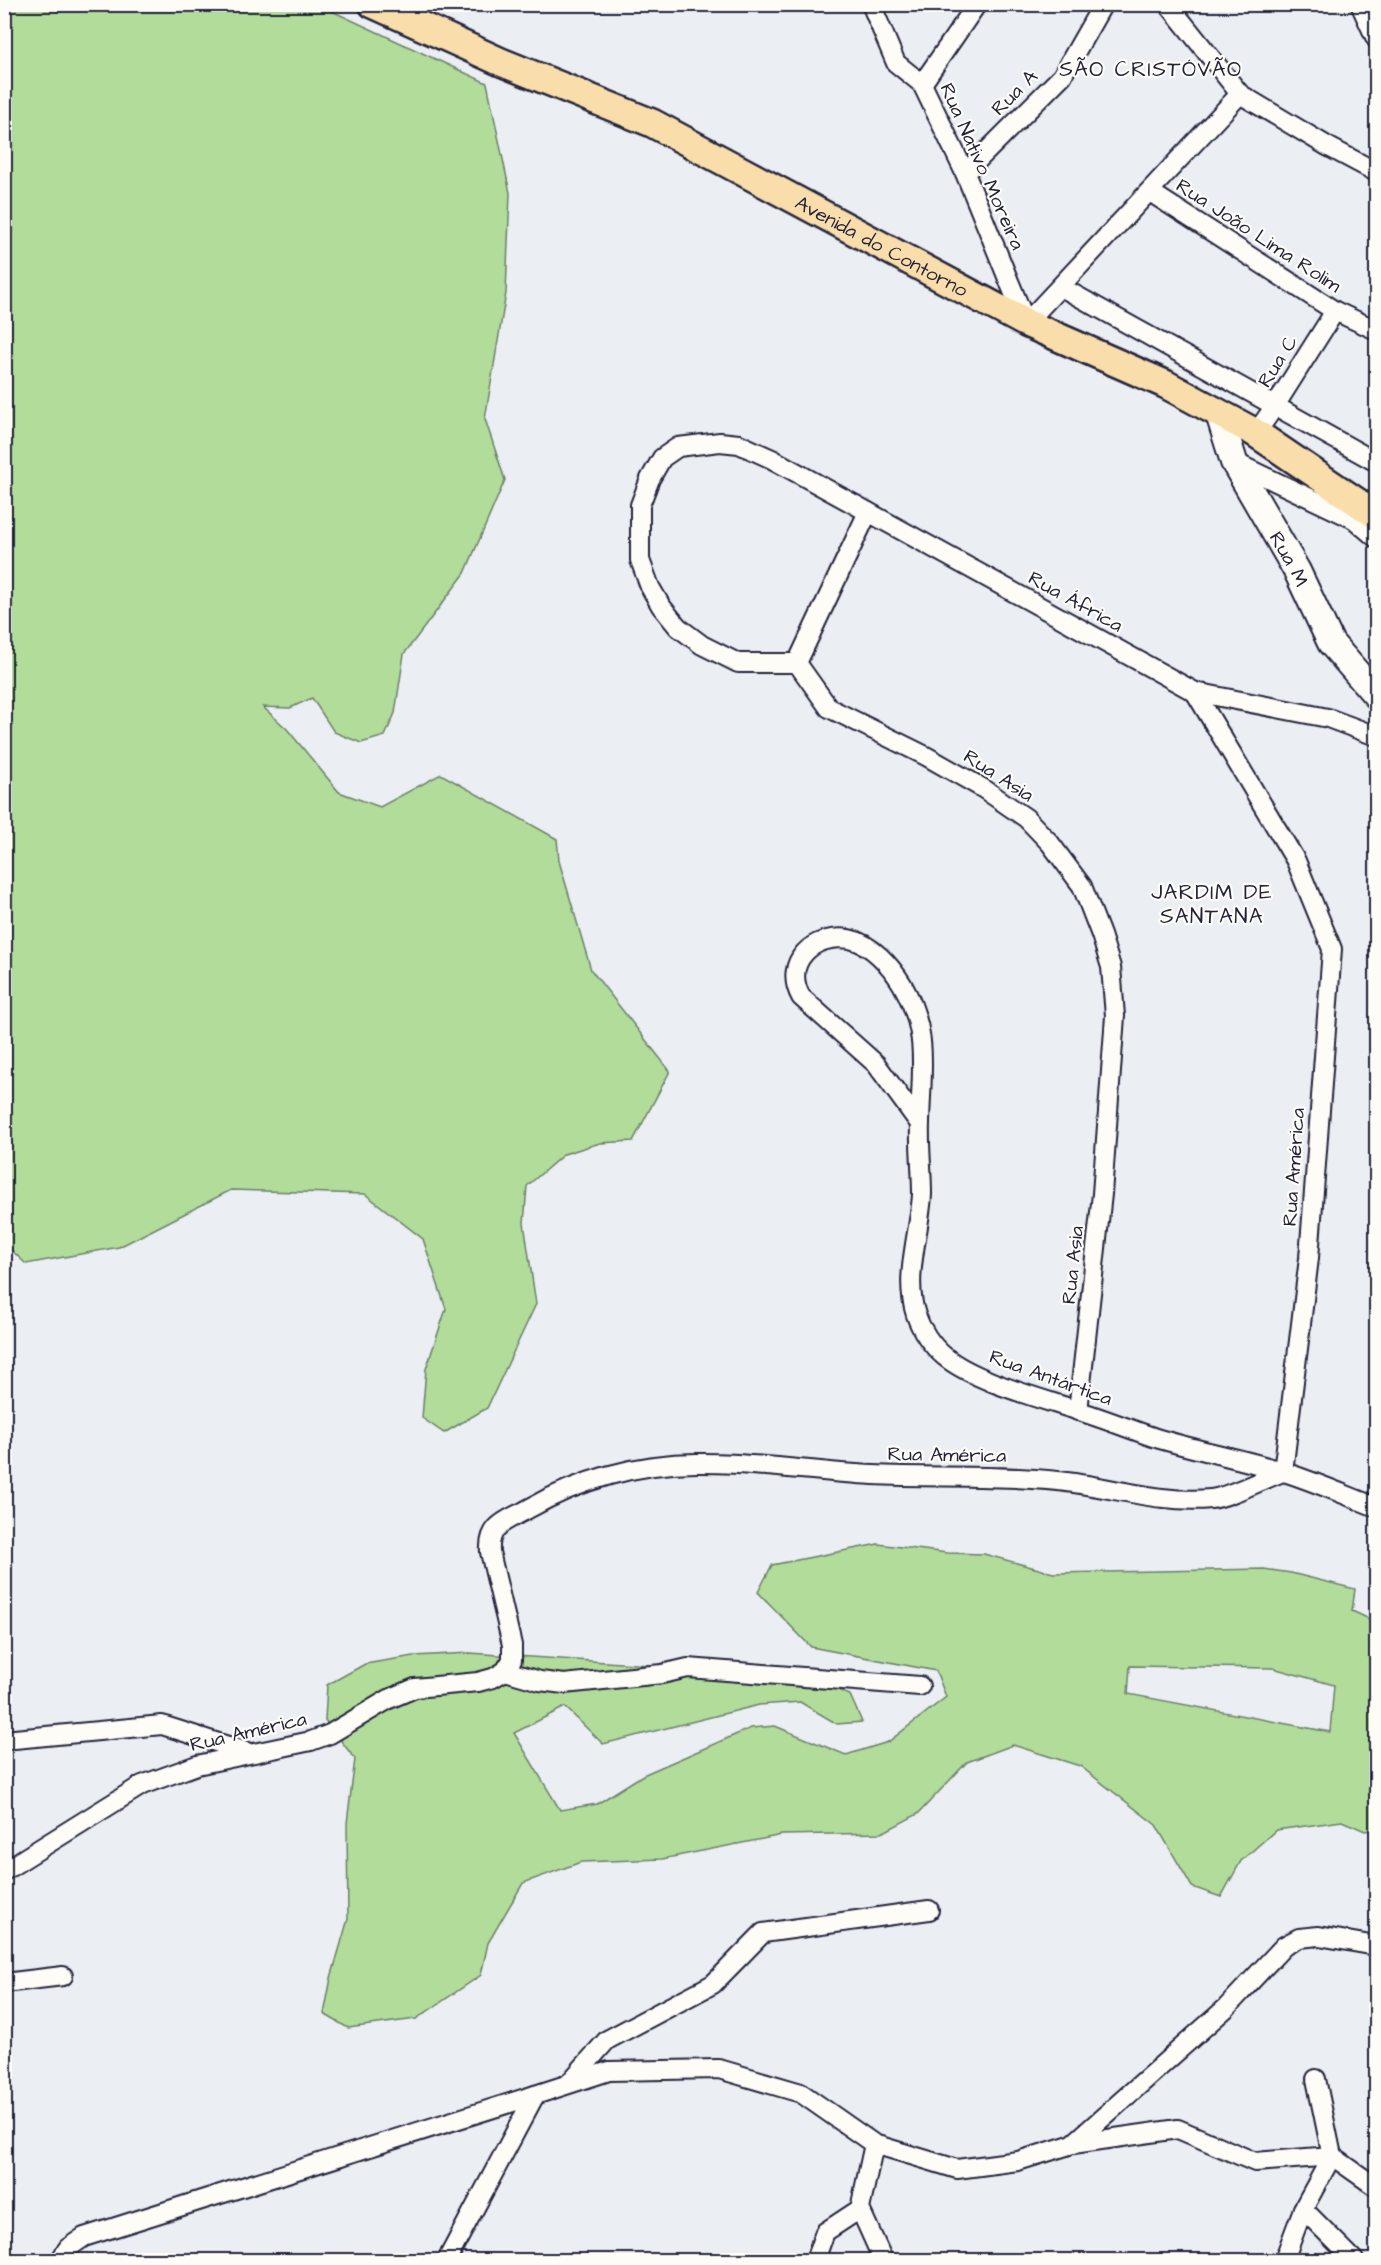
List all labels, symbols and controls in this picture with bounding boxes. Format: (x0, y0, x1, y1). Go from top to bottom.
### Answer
district label: SÃO CRISTÓVÃO (1059, 55, 1243, 84)
street label: Rua A (985, 63, 1044, 122)
street label: Rua Nativo Moreira (933, 79, 1031, 254)
street label: Rua João Lima Rolim (1170, 172, 1347, 300)
street label: Avenida do Contorno (790, 189, 973, 304)
street label: Rua C (1251, 330, 1305, 393)
street label: Rua M (1262, 527, 1315, 591)
street label: Rua África (1023, 564, 1128, 639)
street label: Rua Asia (958, 743, 1039, 809)
district label: JARDIM DE SANTANA (1151, 878, 1273, 931)
street label: Rua América (1276, 1107, 1312, 1227)
street label: Rua Asia (1055, 1225, 1091, 1306)
street label: Rua Antártica (985, 1343, 1116, 1413)
street label: Rua América (887, 1440, 1007, 1470)
street label: Rua América (187, 1705, 309, 1759)

